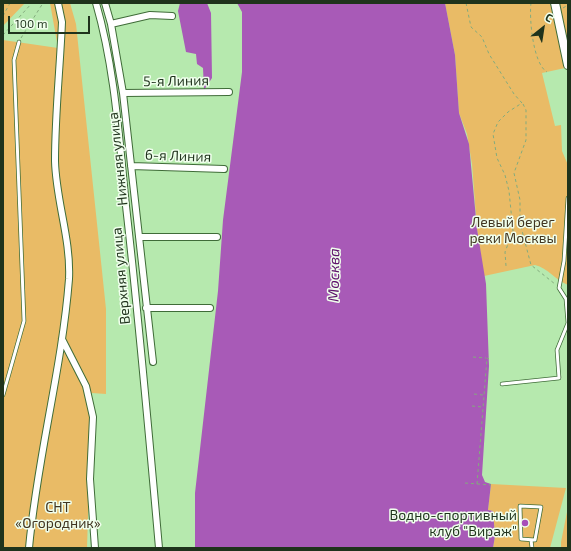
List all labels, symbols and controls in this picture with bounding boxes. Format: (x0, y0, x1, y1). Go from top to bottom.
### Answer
scale bar (10, 8, 92, 34)
north arrow (523, 8, 563, 48)
text: С (543, 10, 555, 24)
text: 100 m (15, 16, 47, 30)
street label: 5-я Линия (143, 72, 209, 90)
street label: Нижняя улица (105, 111, 131, 207)
street label: 6-я Линия (145, 146, 211, 166)
park label: Левый берег реки Москвы (469, 214, 557, 246)
street label: Верхняя улица (108, 227, 134, 325)
water label: Москва (325, 248, 343, 302)
park label: СНТ «Огородник» (15, 499, 101, 532)
place label: Водно-спортивный клуб "Вираж" (389, 507, 517, 540)
marker: Водно-спортивный клуб "Вираж" (520, 518, 530, 528)

